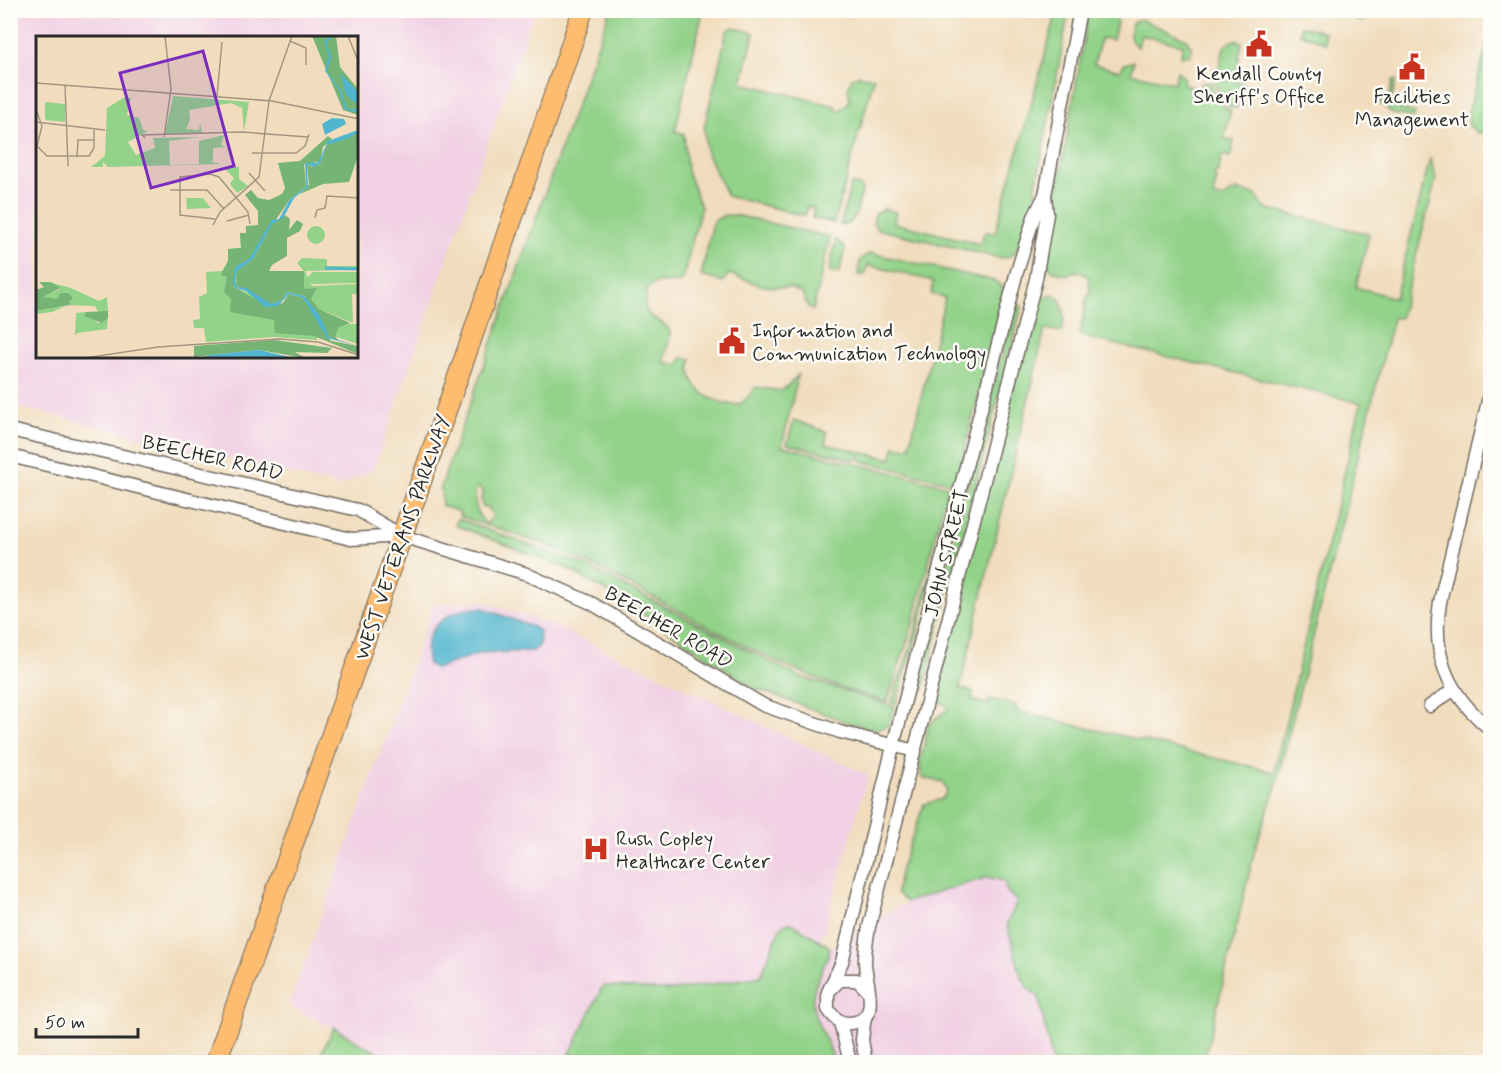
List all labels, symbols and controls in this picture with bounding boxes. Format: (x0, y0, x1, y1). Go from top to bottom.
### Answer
public building icon: Kendall County Sheriff's Office (1244, 29, 1274, 59)
inset map (36, 36, 358, 358)
public building icon: Facilities Management (1397, 52, 1427, 82)
place label: Kendall County Sheriff's Office (1193, 61, 1325, 111)
place label: Facilities Management (1355, 84, 1469, 135)
place label: Information and Communication Technology (752, 318, 986, 369)
public building icon: Information and Communication Technology (717, 326, 747, 356)
street label: WEST VETERANS PARKWAY (349, 411, 458, 664)
street label: BEECHER ROAD (140, 429, 286, 488)
street label: JOHN STREET (919, 487, 976, 620)
street label: BEECHER ROAD (599, 581, 737, 676)
place label: Rush Copley Healthcare Center (616, 826, 771, 876)
hospital icon: Rush Copley Healthcare Center (581, 834, 611, 864)
scale bar (36, 1001, 138, 1039)
text: 50 m (45, 1011, 85, 1035)

